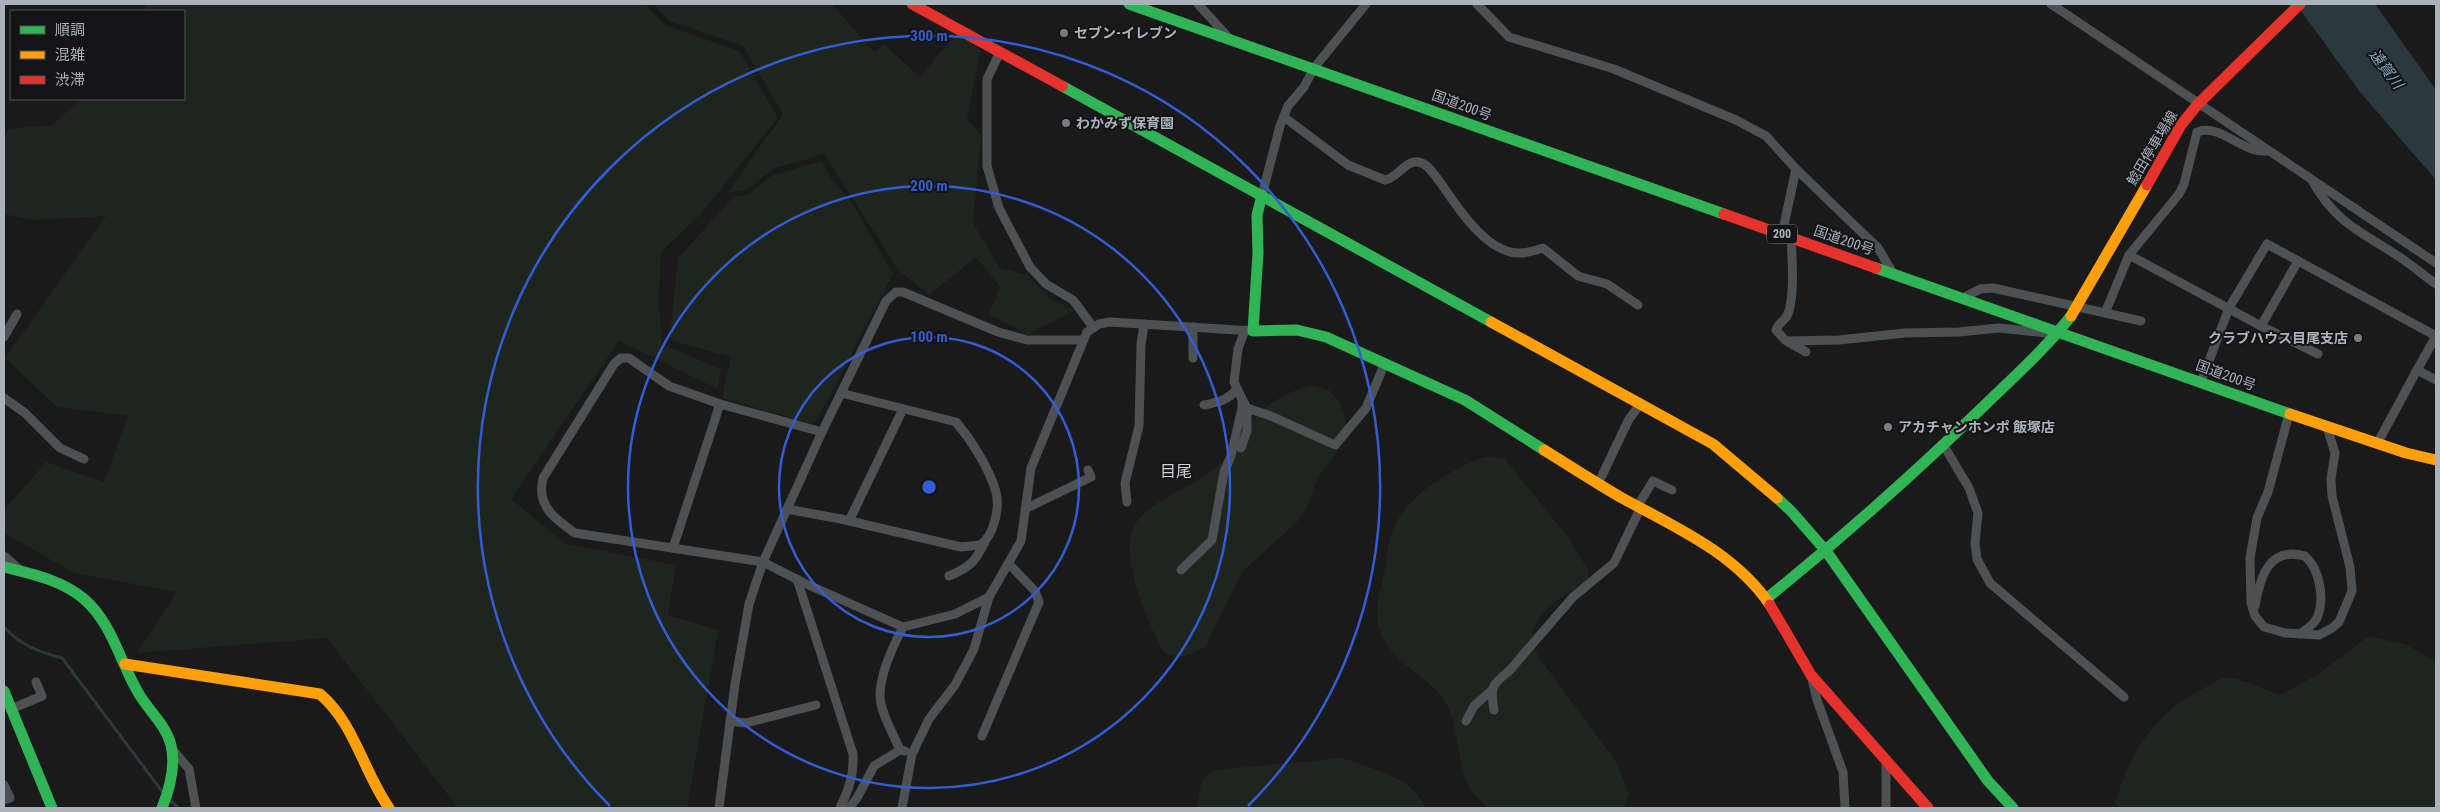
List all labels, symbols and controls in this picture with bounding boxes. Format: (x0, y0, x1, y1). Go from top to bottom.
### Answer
legend (10, 10, 185, 100)
text: 順調 (55, 21, 85, 39)
place label: セブン-イレブン (1074, 25, 1177, 41)
text: 300 m (910, 27, 948, 45)
marker: セブン-イレブン (1058, 27, 1070, 39)
text: 混雑 (55, 46, 85, 64)
water label: 遠賀川 (2365, 46, 2408, 94)
text: 渋滞 (55, 71, 85, 89)
street label: 国道200号 (1430, 87, 1494, 123)
street label: 鯰田停車場線 (2124, 108, 2180, 188)
place label: わかみず保育園 (1076, 115, 1174, 131)
marker: わかみず保育園 (1060, 117, 1072, 129)
text: 200 m (910, 177, 948, 195)
street label: 国道200号 (1812, 222, 1876, 258)
road number: 200 (1767, 224, 1797, 243)
text: 100 m (910, 328, 948, 346)
place label: クラブハウス目尾支店 (2208, 330, 2348, 346)
marker: クラブハウス目尾支店 (2352, 332, 2364, 344)
street label: 国道200号 (2194, 357, 2258, 393)
place label: アカチャンホンポ 飯塚店 (1898, 419, 2055, 435)
marker: アカチャンホンポ 飯塚店 (1882, 421, 1894, 433)
district label: 目尾 (1160, 462, 1192, 481)
centre of rings (920, 478, 938, 496)

